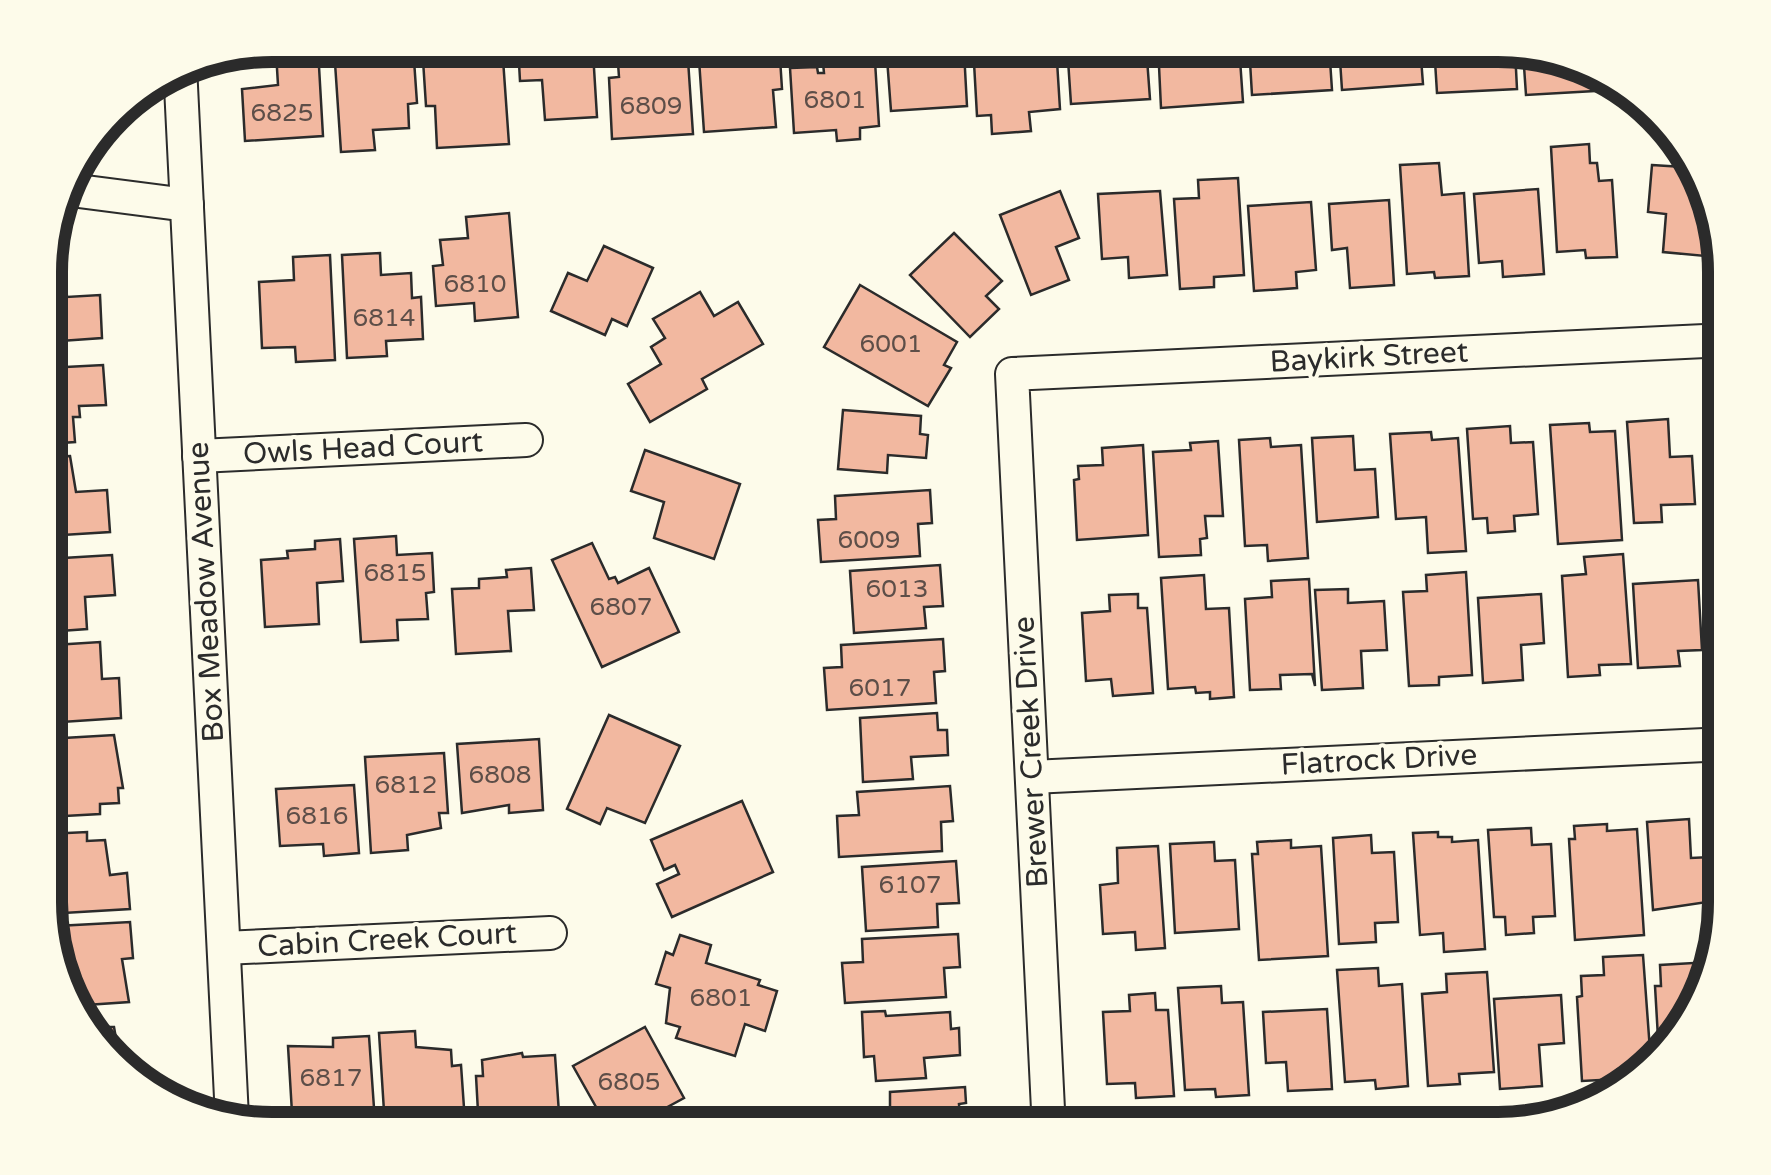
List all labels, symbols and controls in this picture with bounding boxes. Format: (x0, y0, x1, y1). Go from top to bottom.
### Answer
house number: 6801 (804, 85, 866, 115)
house number: 6809 (620, 91, 682, 121)
house number: 6825 (251, 98, 313, 128)
house number: 6810 (444, 269, 506, 299)
house number: 6814 (353, 303, 415, 333)
house number: 6001 (860, 329, 922, 359)
street label: Baykirk Street (1269, 333, 1469, 381)
street label: Owls Head Court (242, 423, 484, 473)
street label: Box Meadow Avenue (180, 441, 232, 743)
house number: 6009 (838, 525, 900, 555)
house number: 6815 (364, 558, 426, 588)
house number: 6013 (866, 574, 928, 604)
house number: 6807 (590, 592, 652, 622)
street label: Brewer Creek Drive (1005, 615, 1057, 889)
house number: 6017 (849, 673, 911, 703)
street label: Flatrock Drive (1280, 736, 1478, 784)
house number: 6808 (469, 760, 531, 790)
house number: 6812 (375, 770, 437, 800)
house number: 6816 (286, 801, 348, 831)
house number: 6107 (879, 870, 941, 900)
street label: Cabin Creek Court (256, 915, 518, 965)
house number: 6801 (690, 983, 752, 1013)
house number: 6817 (300, 1063, 362, 1093)
house number: 6805 (598, 1067, 660, 1097)

